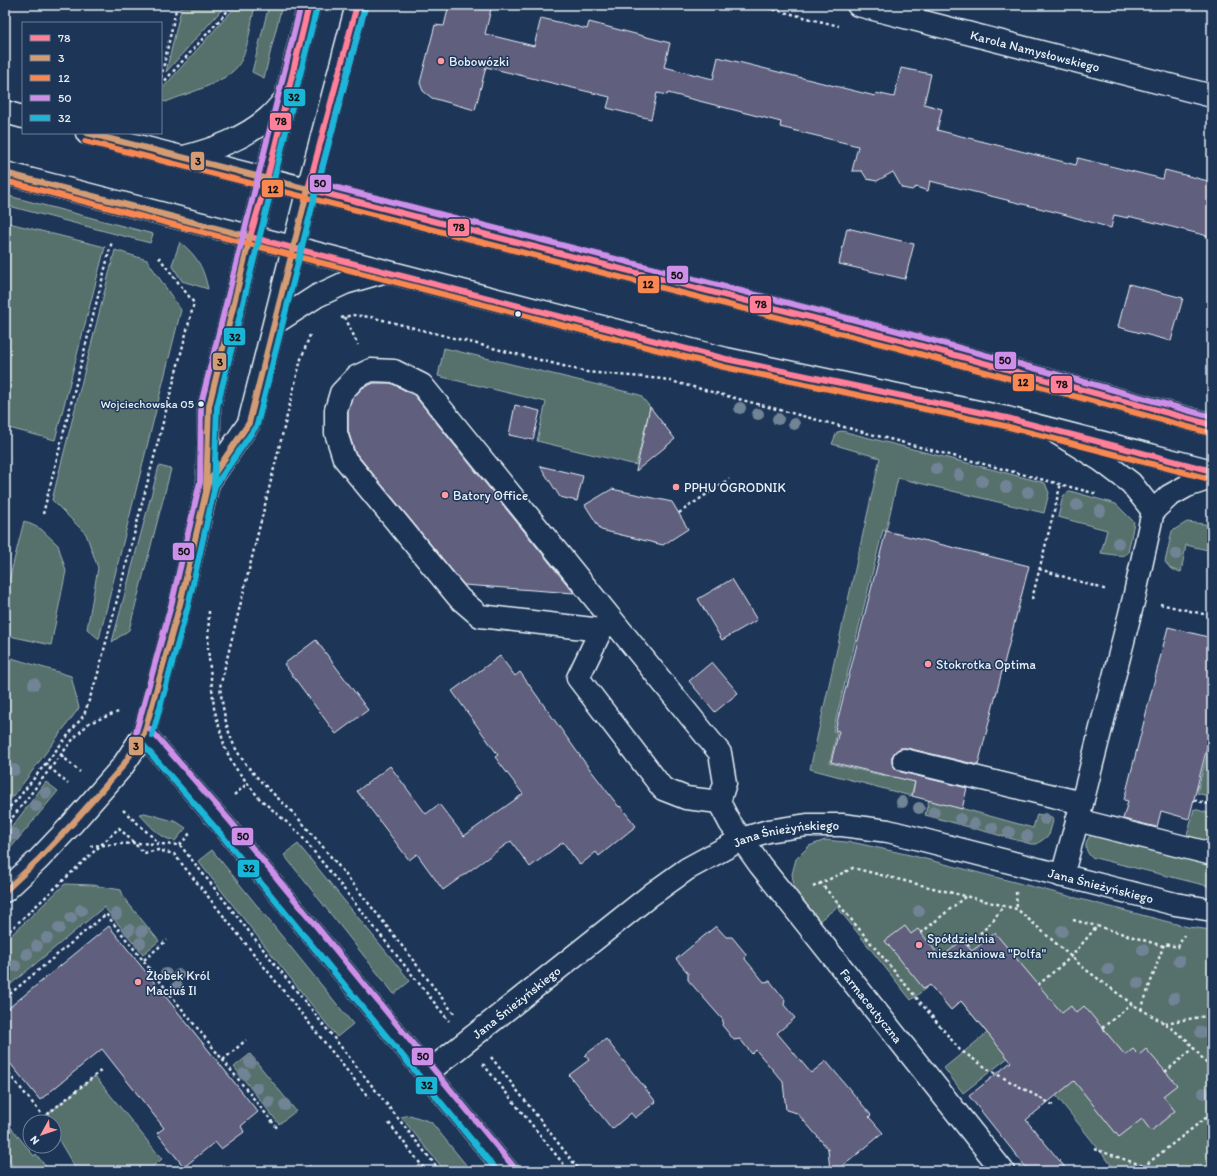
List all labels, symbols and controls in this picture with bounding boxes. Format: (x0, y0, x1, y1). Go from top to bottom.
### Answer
legend (22, 22, 162, 134)
street label: Karola Namysłowskiego (969, 27, 1102, 74)
text: 78 (58, 31, 71, 45)
text: 3 (58, 51, 65, 65)
place label: Bobowózki (449, 54, 509, 69)
marker: Bobowózki (436, 56, 446, 66)
text: 12 (58, 71, 71, 85)
line badge: 32 (283, 88, 306, 107)
text: 50 (58, 91, 72, 105)
text: 32 (288, 91, 300, 104)
text: 32 (58, 111, 72, 125)
line badge: 78 (269, 112, 292, 131)
text: 78 (274, 115, 287, 128)
line badge: 3 (190, 151, 205, 171)
text: 3 (195, 155, 201, 168)
line badge: 50 (309, 174, 332, 193)
text: 50 (314, 177, 326, 190)
line badge: 12 (261, 179, 284, 198)
text: 12 (268, 183, 279, 196)
line badge: 78 (447, 218, 470, 237)
text: 78 (452, 221, 465, 234)
line badge: 50 (666, 265, 689, 284)
text: 50 (671, 269, 683, 282)
line badge: 12 (637, 275, 660, 294)
text: 12 (643, 278, 654, 291)
line badge: 78 (749, 295, 772, 314)
text: 78 (754, 298, 767, 311)
unlabelled marker (513, 309, 523, 319)
line badge: 32 (223, 327, 246, 346)
text: 32 (229, 331, 241, 344)
line badge: 50 (994, 351, 1017, 370)
line badge: 3 (212, 352, 227, 371)
text: 50 (999, 354, 1011, 367)
text: 3 (217, 356, 223, 369)
line badge: 12 (1012, 373, 1035, 392)
line badge: 78 (1050, 375, 1073, 394)
text: 12 (1018, 376, 1029, 389)
text: 78 (1055, 378, 1068, 391)
place label: Wojciechowska 05 (100, 397, 194, 411)
marker: Wojciechowska 05 (196, 399, 206, 409)
place label: PPHU OGRODNIK (684, 480, 786, 495)
marker: PPHU OGRODNIK (671, 482, 681, 492)
place label: Batory Office (453, 488, 528, 503)
marker: Batory Office (440, 490, 450, 500)
line badge: 50 (172, 542, 195, 561)
text: 50 (178, 545, 190, 558)
place label: Stokrotka Optima (936, 657, 1036, 672)
marker: Stokrotka Optima (923, 659, 933, 669)
line badge: 3 (128, 736, 144, 756)
text: 3 (133, 740, 139, 753)
street label: Jana Śnieżyńskiego (730, 817, 840, 850)
line badge: 50 (231, 827, 254, 846)
text: 50 (237, 830, 249, 843)
line badge: 32 (237, 859, 260, 878)
text: 32 (243, 862, 255, 875)
street label: Jana Śnieżyńskiego (1047, 865, 1156, 906)
place label: Spółdzielnia mieszkaniowa "Polfa" (927, 931, 1047, 961)
marker: Spółdzielnia mieszkaniowa "Polfa" (914, 940, 924, 950)
street label: Jana Śnieżyńskiego (469, 962, 564, 1042)
street label: Farmaceutyczna (837, 965, 906, 1046)
place label: Żłobek Król Maciuś II (146, 968, 210, 998)
marker: Żłobek Król Maciuś II (133, 977, 143, 987)
line badge: 50 (411, 1047, 434, 1066)
text: 50 (417, 1050, 429, 1063)
line badge: 32 (415, 1076, 438, 1095)
text: 32 (421, 1079, 433, 1092)
north arrow (22, 1114, 62, 1154)
text: N (27, 1133, 42, 1147)

